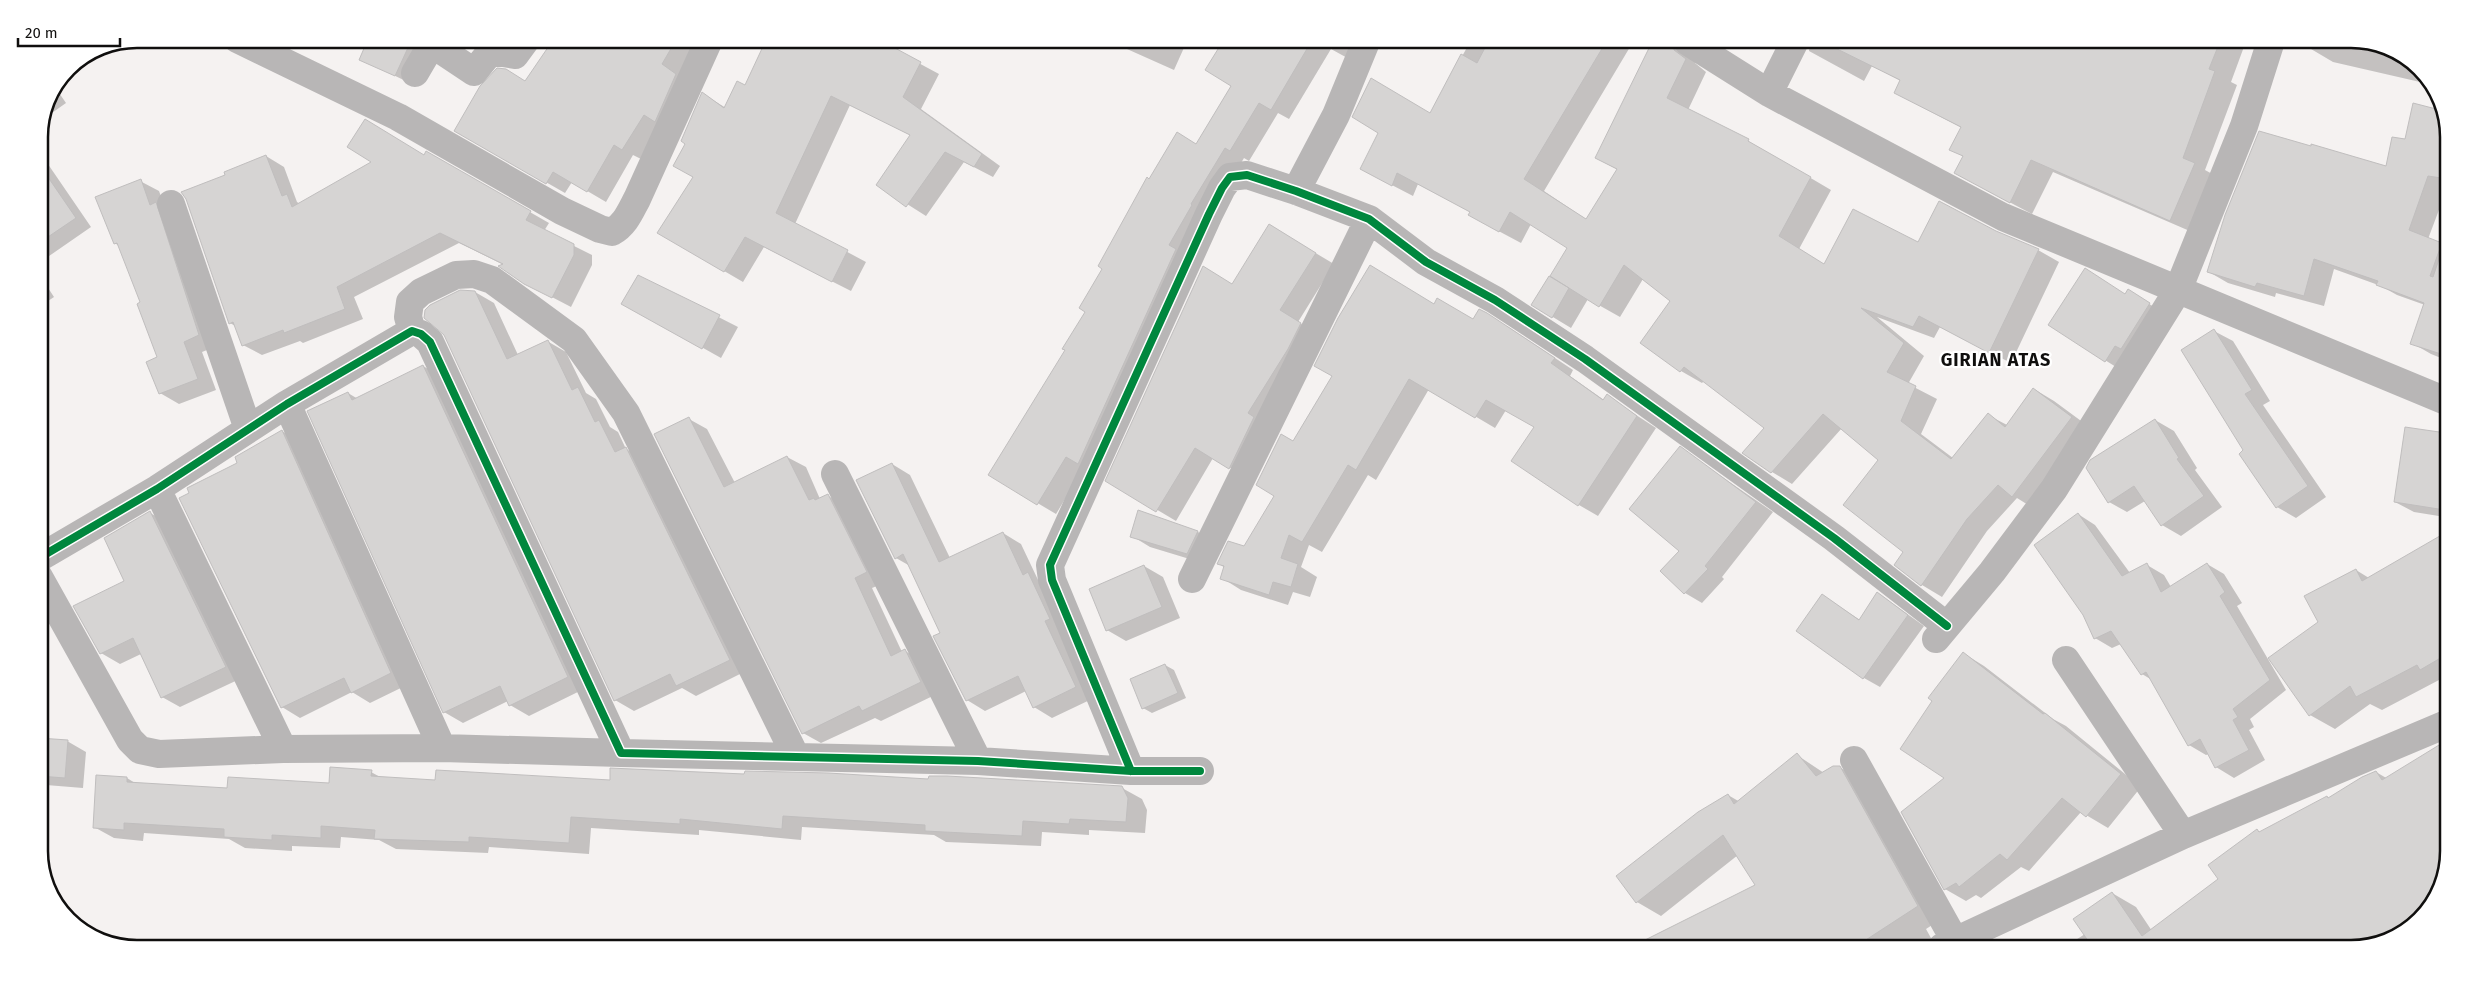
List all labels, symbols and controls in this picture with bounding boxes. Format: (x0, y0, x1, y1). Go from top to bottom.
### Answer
scale bar (18, 15, 120, 47)
text: 20 m (25, 24, 58, 42)
district label: GIRIAN ATAS (1941, 349, 2051, 371)

